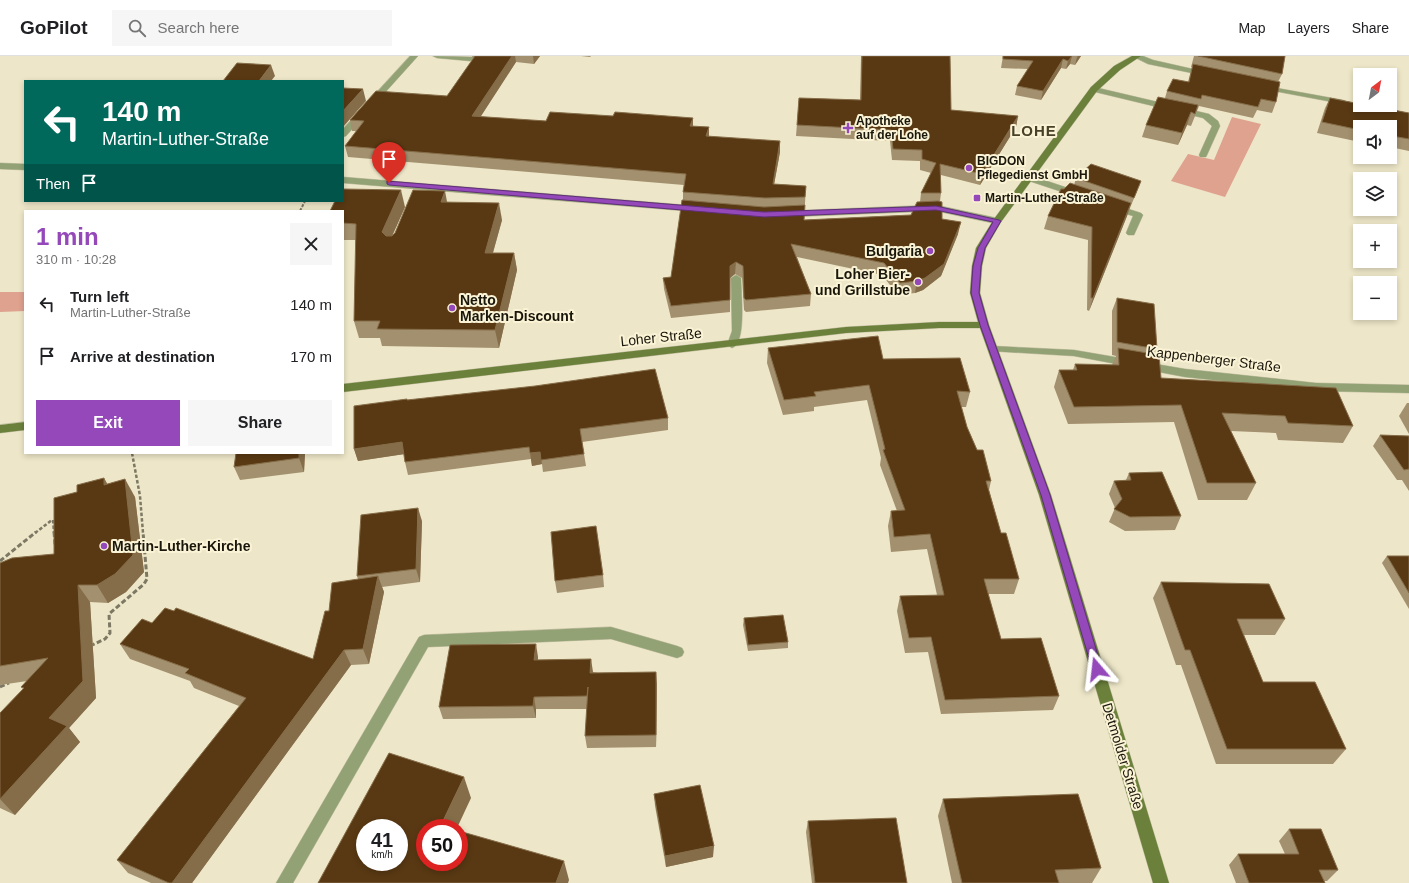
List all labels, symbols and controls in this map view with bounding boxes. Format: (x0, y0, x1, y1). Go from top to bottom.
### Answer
search box (112, 10, 392, 46)
text: GoPilot (20, 17, 88, 38)
icon: search (126, 17, 148, 39)
text: Search here (158, 19, 239, 36)
text: Map (1238, 20, 1266, 36)
text: Layers (1288, 20, 1330, 36)
text: Share (1352, 20, 1389, 36)
north arrow (1353, 68, 1397, 112)
map controls (1353, 68, 1397, 320)
icon: left (36, 96, 88, 148)
text: 140 m (102, 96, 181, 127)
place label: Apotheke auf der Lohe (856, 114, 928, 142)
button: sound (1353, 120, 1397, 164)
district label: LOHE (1011, 122, 1057, 139)
marker: Apotheke auf der Lohe (843, 123, 853, 133)
text: Martin-Luther-Straße (102, 129, 269, 149)
pin (372, 142, 406, 183)
icon: arrive (378, 148, 400, 170)
place label: BIGDON Pflegedienst GmbH (977, 154, 1088, 182)
marker: BIGDON Pflegedienst GmbH (964, 163, 974, 173)
icon: arrive (78, 172, 100, 194)
button: layers (1353, 172, 1397, 216)
text: Then (36, 175, 70, 192)
place label: Martin-Luther-Straße (985, 191, 1104, 205)
marker: Martin-Luther-Straße (972, 193, 982, 203)
text: 1 min (36, 223, 99, 250)
button: close (290, 223, 332, 265)
button: + (1353, 224, 1397, 268)
place label: Bulgaria (866, 243, 922, 259)
marker: Bulgaria (925, 246, 935, 256)
text: 310 m · 10:28 (36, 252, 116, 267)
place label: Loher Bier- und Grillstube (815, 266, 910, 298)
button: − (1353, 276, 1397, 320)
marker: Loher Bier- und Grillstube (913, 277, 923, 287)
text: Turn left (70, 288, 129, 305)
place label: Netto Marken-Discount (460, 292, 574, 324)
icon: left (36, 293, 58, 315)
text: 140 m (290, 296, 332, 313)
marker: Netto Marken-Discount (447, 303, 457, 313)
text: Martin-Luther-Straße (70, 305, 191, 320)
street label: Loher Straße (620, 325, 703, 349)
street label: Kappenberger Straße (1146, 343, 1282, 375)
icon: arrive (36, 345, 58, 367)
text: Arrive at destination (70, 348, 215, 365)
text: 170 m (290, 348, 332, 365)
button: Exit (36, 400, 180, 446)
button: Share (188, 400, 332, 446)
place label: Martin-Luther-Kirche (112, 538, 251, 554)
marker: Martin-Luther-Kirche (99, 541, 109, 551)
position arrow (1076, 648, 1118, 690)
street label: Detmolder Straße (1099, 701, 1147, 811)
speed limit sign: 50 (416, 819, 468, 871)
text: 41 (371, 829, 393, 851)
text: km/h (371, 849, 393, 860)

